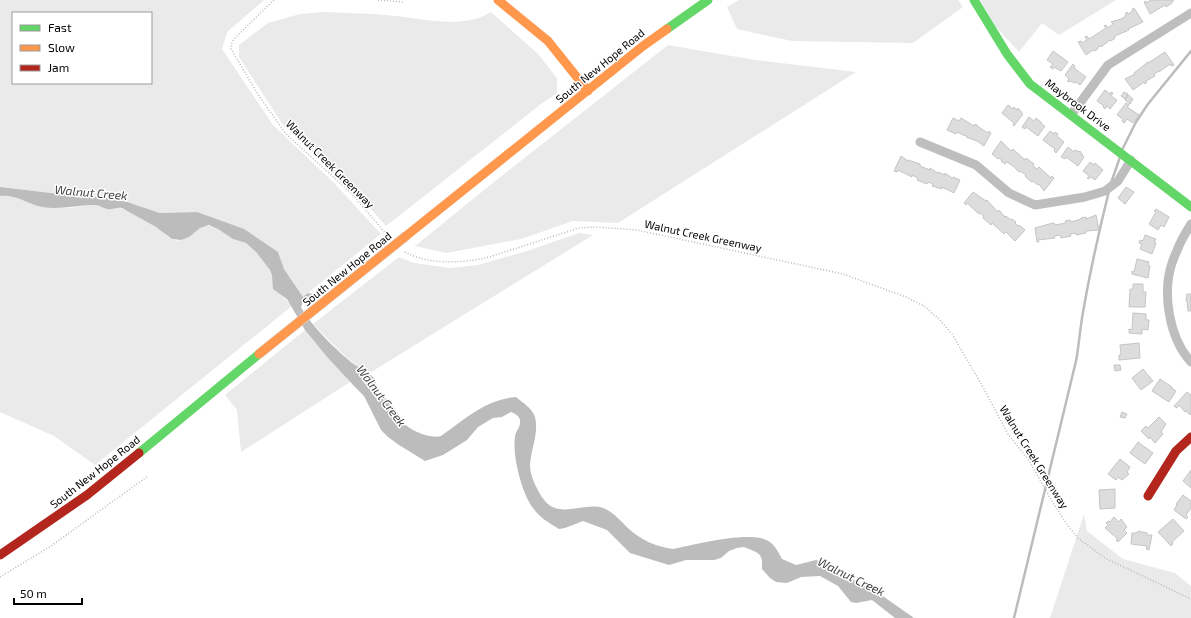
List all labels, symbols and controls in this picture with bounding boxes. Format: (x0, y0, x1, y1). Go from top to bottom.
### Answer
legend (12, 12, 152, 84)
text: Fast (48, 20, 72, 34)
street label: South New Hope Road (553, 26, 647, 105)
text: Slow (48, 40, 75, 54)
text: Jam (48, 60, 69, 74)
street label: Maybrook Drive (1043, 76, 1114, 133)
street label: Walnut Creek Greenway (284, 117, 377, 211)
water label: Walnut Creek (54, 182, 128, 202)
street label: Walnut Creek Greenway (643, 217, 763, 254)
street label: South New Hope Road (300, 229, 394, 308)
water label: Walnut Creek (354, 362, 409, 429)
street label: Walnut Creek Greenway (997, 403, 1072, 511)
street label: South New Hope Road (47, 433, 142, 511)
water label: Walnut Creek (816, 554, 887, 598)
scale bar (14, 580, 82, 606)
text: 50 m (20, 586, 47, 600)

